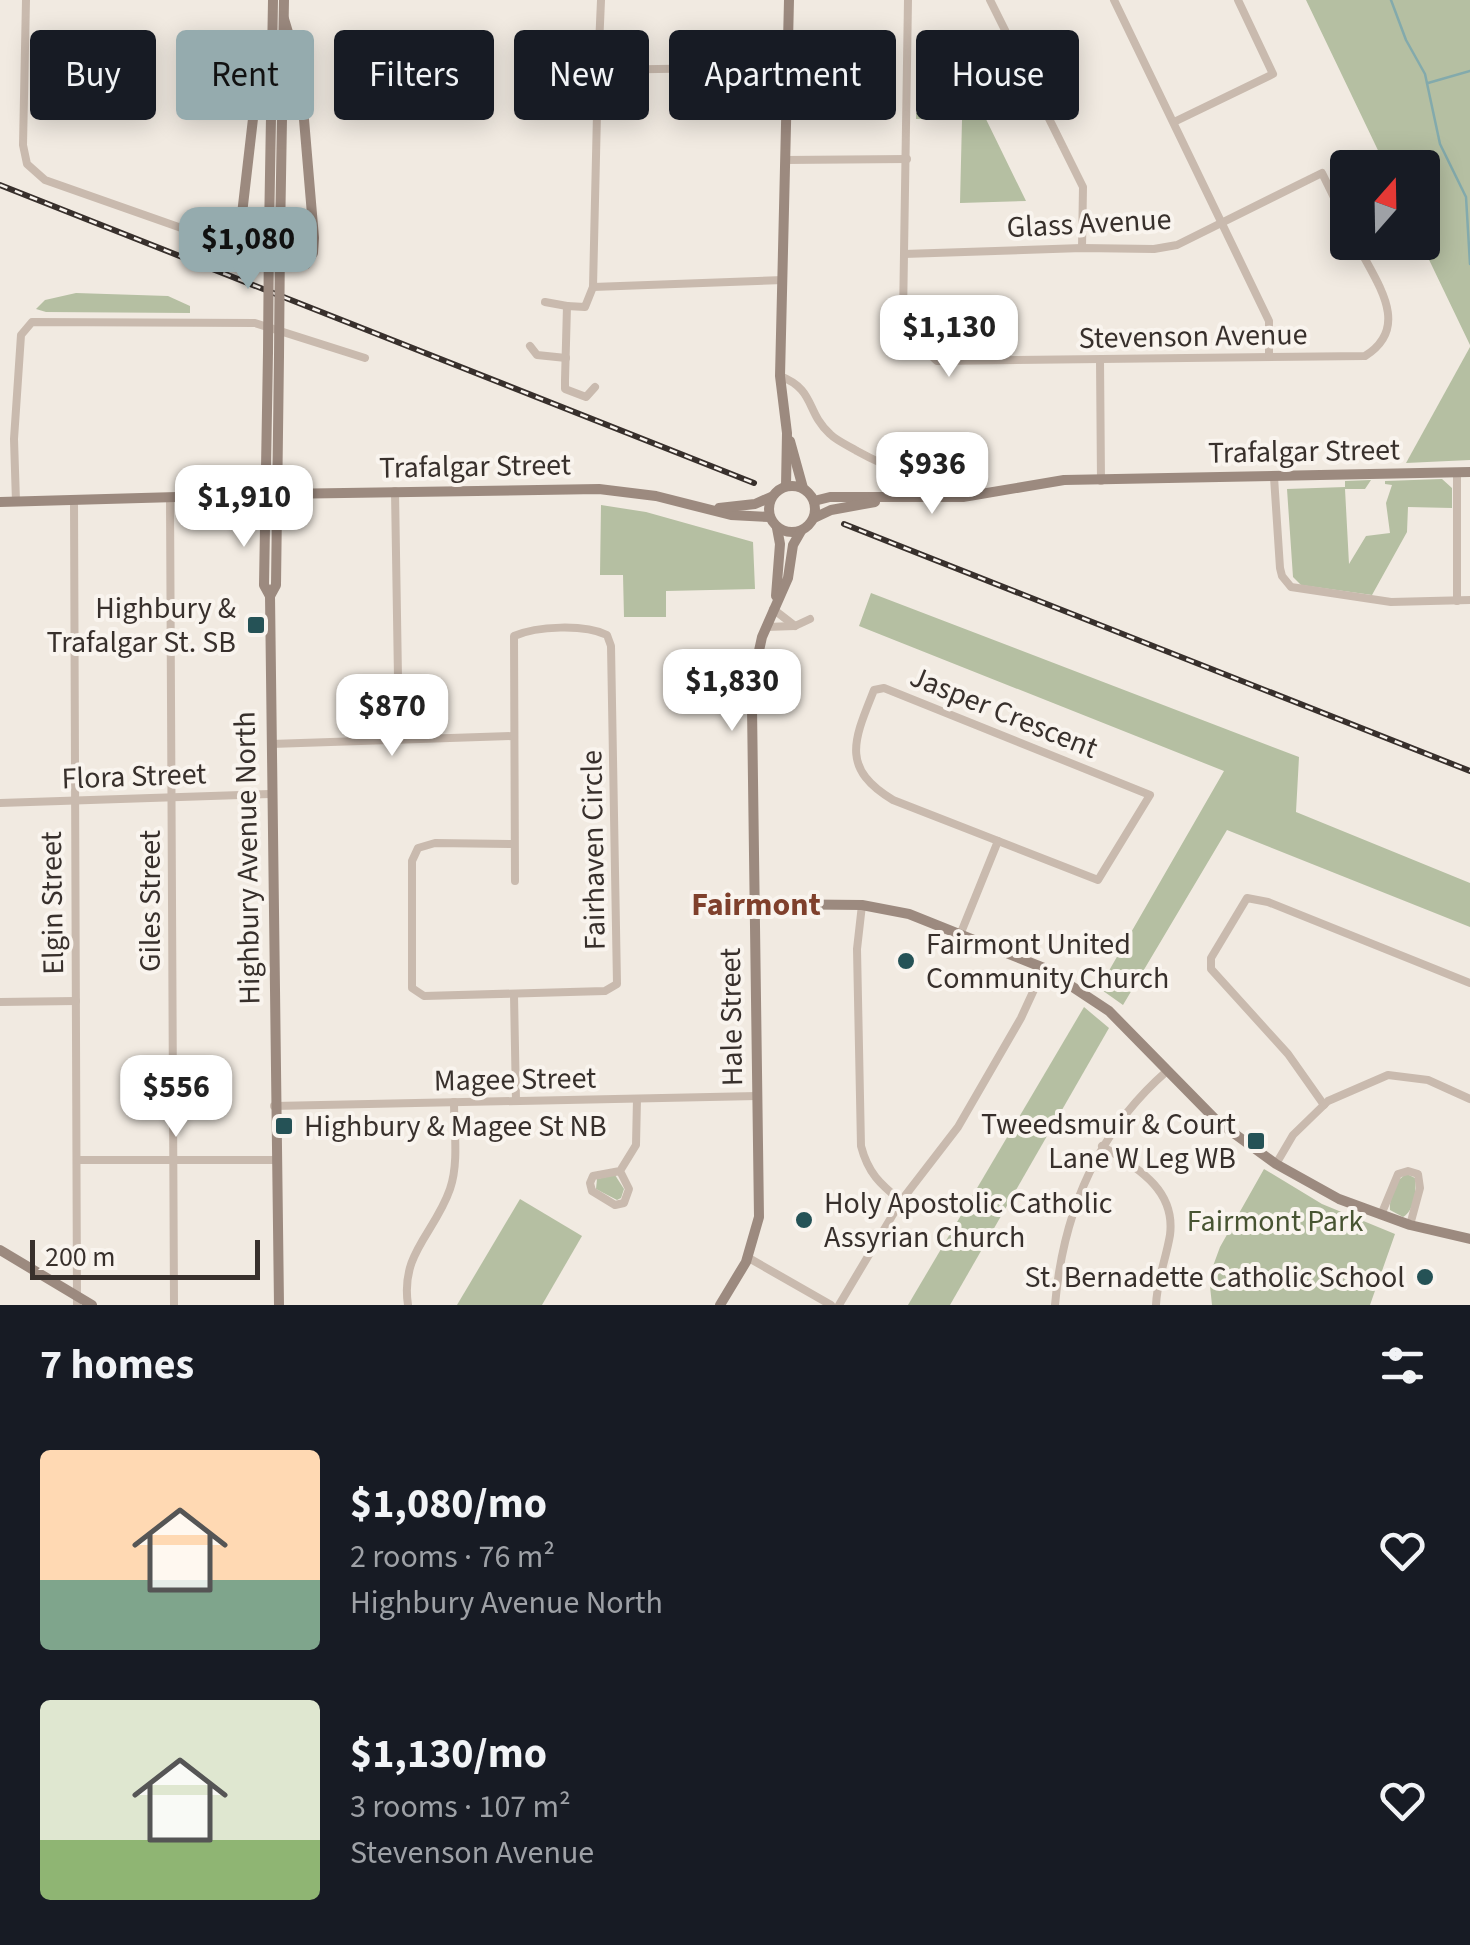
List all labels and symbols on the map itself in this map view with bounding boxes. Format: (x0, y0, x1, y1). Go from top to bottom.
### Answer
north arrow (1330, 150, 1440, 260)
street label: Glass Avenue (1006, 198, 1172, 249)
pin: $1,080 (167, 207, 329, 292)
pin: $1,130 (868, 295, 1030, 380)
street label: Stevenson Avenue (1078, 313, 1308, 360)
street label: Trafalgar Street (1208, 428, 1400, 475)
pin: $936 (873, 432, 991, 517)
street label: Trafalgar Street (379, 443, 571, 490)
pin: $1,910 (163, 465, 325, 550)
place label: Highbury & Trafalgar St. SB (47, 587, 236, 664)
marker: Highbury & Trafalgar St. SB (245, 614, 267, 636)
pin: $1,830 (651, 649, 813, 734)
street label: Jasper Crescent (903, 655, 1104, 770)
pin: $870 (333, 674, 451, 759)
street label: Highbury Avenue North (223, 711, 272, 1005)
street label: Fairhaven Circle (570, 750, 617, 950)
street label: Flora Street (61, 752, 207, 801)
street label: Giles Street (129, 830, 172, 972)
street label: Elgin Street (30, 831, 75, 975)
district label: Fairmont (691, 882, 821, 928)
place label: Fairmont United Community Church (926, 923, 1169, 1000)
street label: Hale Street (709, 947, 754, 1087)
marker: Fairmont United Community Church (895, 950, 917, 972)
pin: $556 (117, 1055, 235, 1140)
street label: Magee Street (433, 1057, 597, 1102)
place label: Tweedsmuir & Court Lane W Leg WB (981, 1103, 1236, 1180)
place label: Highbury & Magee St NB (304, 1105, 607, 1148)
marker: Highbury & Magee St NB (273, 1115, 295, 1137)
marker: Tweedsmuir & Court Lane W Leg WB (1245, 1130, 1267, 1152)
place label: Holy Apostolic Catholic Assyrian Church (824, 1182, 1113, 1259)
park label: Fairmont Park (1187, 1200, 1363, 1243)
marker: Holy Apostolic Catholic Assyrian Church (793, 1209, 815, 1231)
scale bar (30, 1235, 260, 1280)
place label: St. Bernadette Catholic School (1025, 1256, 1405, 1299)
marker: St. Bernadette Catholic School (1414, 1266, 1436, 1288)

